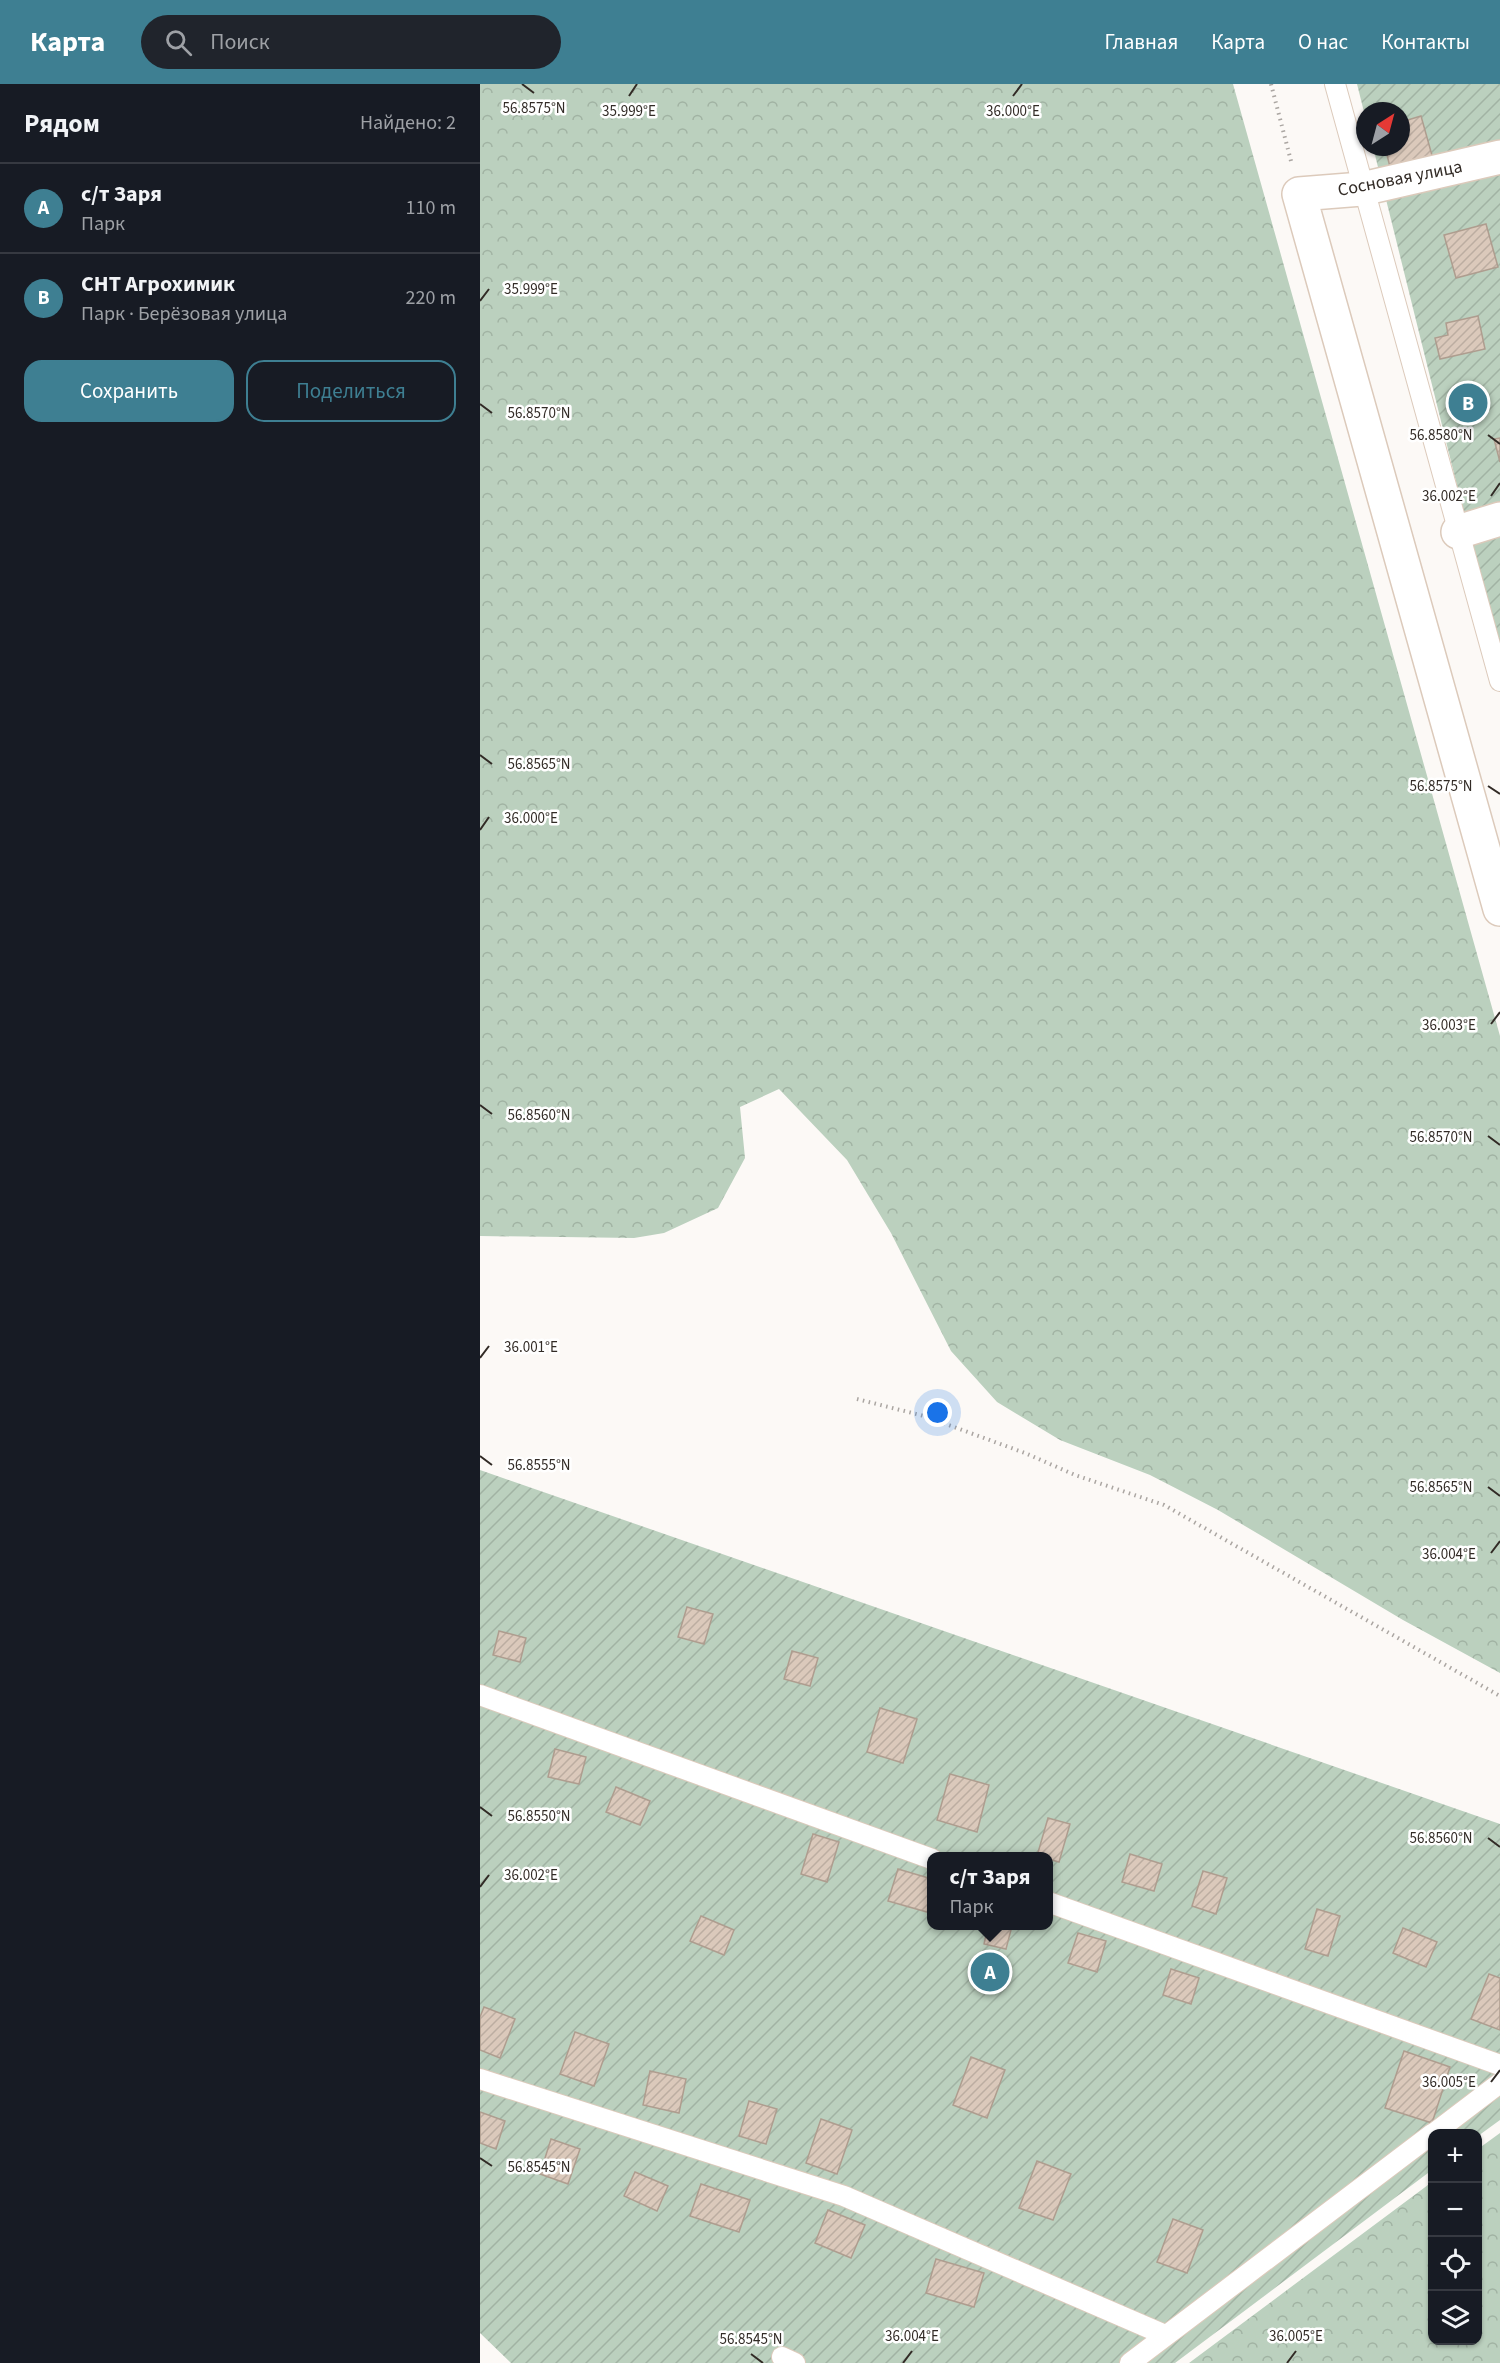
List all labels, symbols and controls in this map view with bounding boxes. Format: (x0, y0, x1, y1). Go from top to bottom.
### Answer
search box (141, 15, 561, 69)
text: Карта (30, 22, 105, 62)
icon: search (162, 26, 195, 59)
text: Поиск (210, 26, 270, 58)
text: Главная (1105, 27, 1178, 57)
text: Карта (1211, 27, 1265, 57)
text: О нас (1298, 27, 1348, 57)
text: Контакты (1381, 27, 1470, 57)
text: 56.8575°N (502, 98, 566, 119)
text: 35.999°E (602, 101, 656, 122)
text: 36.000°E (986, 101, 1040, 122)
north arrow (1356, 102, 1410, 156)
text: Рядом (24, 105, 100, 142)
text: Найдено: 2 (360, 109, 456, 137)
street label: Сосновая улица (1336, 154, 1465, 203)
text: с/т Заря (81, 178, 162, 210)
text: A (38, 194, 49, 222)
text: 110 m (406, 194, 456, 222)
text: Парк (81, 210, 125, 238)
text: СНТ Агрохимик (81, 268, 235, 300)
text: 35.999°E (504, 279, 558, 300)
text: B (37, 284, 50, 312)
text: 220 m (406, 284, 456, 312)
text: Парк · Берёзовая улица (81, 300, 287, 328)
button: Сохранить (24, 360, 234, 422)
button: Поделиться (246, 360, 456, 422)
pin: B (1448, 380, 1488, 426)
text: 56.8570°N (507, 403, 571, 424)
text: 56.8580°N (1409, 425, 1473, 446)
text: 36.002°E (1422, 486, 1476, 507)
text: 56.8565°N (507, 754, 571, 775)
text: 56.8575°N (1409, 776, 1473, 797)
text: 36.000°E (504, 808, 558, 829)
text: 36.003°E (1422, 1015, 1476, 1036)
text: 56.8560°N (507, 1105, 571, 1126)
text: 56.8570°N (1409, 1127, 1473, 1148)
text: 36.001°E (504, 1337, 558, 1358)
your location (923, 1398, 952, 1427)
text: 56.8555°N (507, 1455, 571, 1476)
text: 56.8565°N (1409, 1477, 1473, 1498)
text: 36.004°E (1422, 1544, 1476, 1565)
text: 56.8550°N (507, 1806, 571, 1827)
text: 56.8560°N (1409, 1828, 1473, 1849)
popup (927, 1852, 1053, 1930)
text: с/т Заря (949, 1861, 1031, 1893)
text: 36.002°E (504, 1865, 558, 1886)
text: Парк (949, 1893, 993, 1921)
pin: A (970, 1950, 1010, 1994)
text: 36.005°E (1422, 2072, 1476, 2093)
map controls (1428, 2129, 1482, 2345)
button: + (1428, 2129, 1482, 2183)
text: 56.8545°N (507, 2157, 571, 2178)
button: − (1428, 2183, 1482, 2237)
button: locate (1428, 2237, 1482, 2291)
button: layers (1428, 2291, 1482, 2345)
text: 36.004°E (885, 2326, 939, 2347)
text: 36.005°E (1269, 2326, 1323, 2347)
text: 56.8545°N (719, 2329, 783, 2350)

